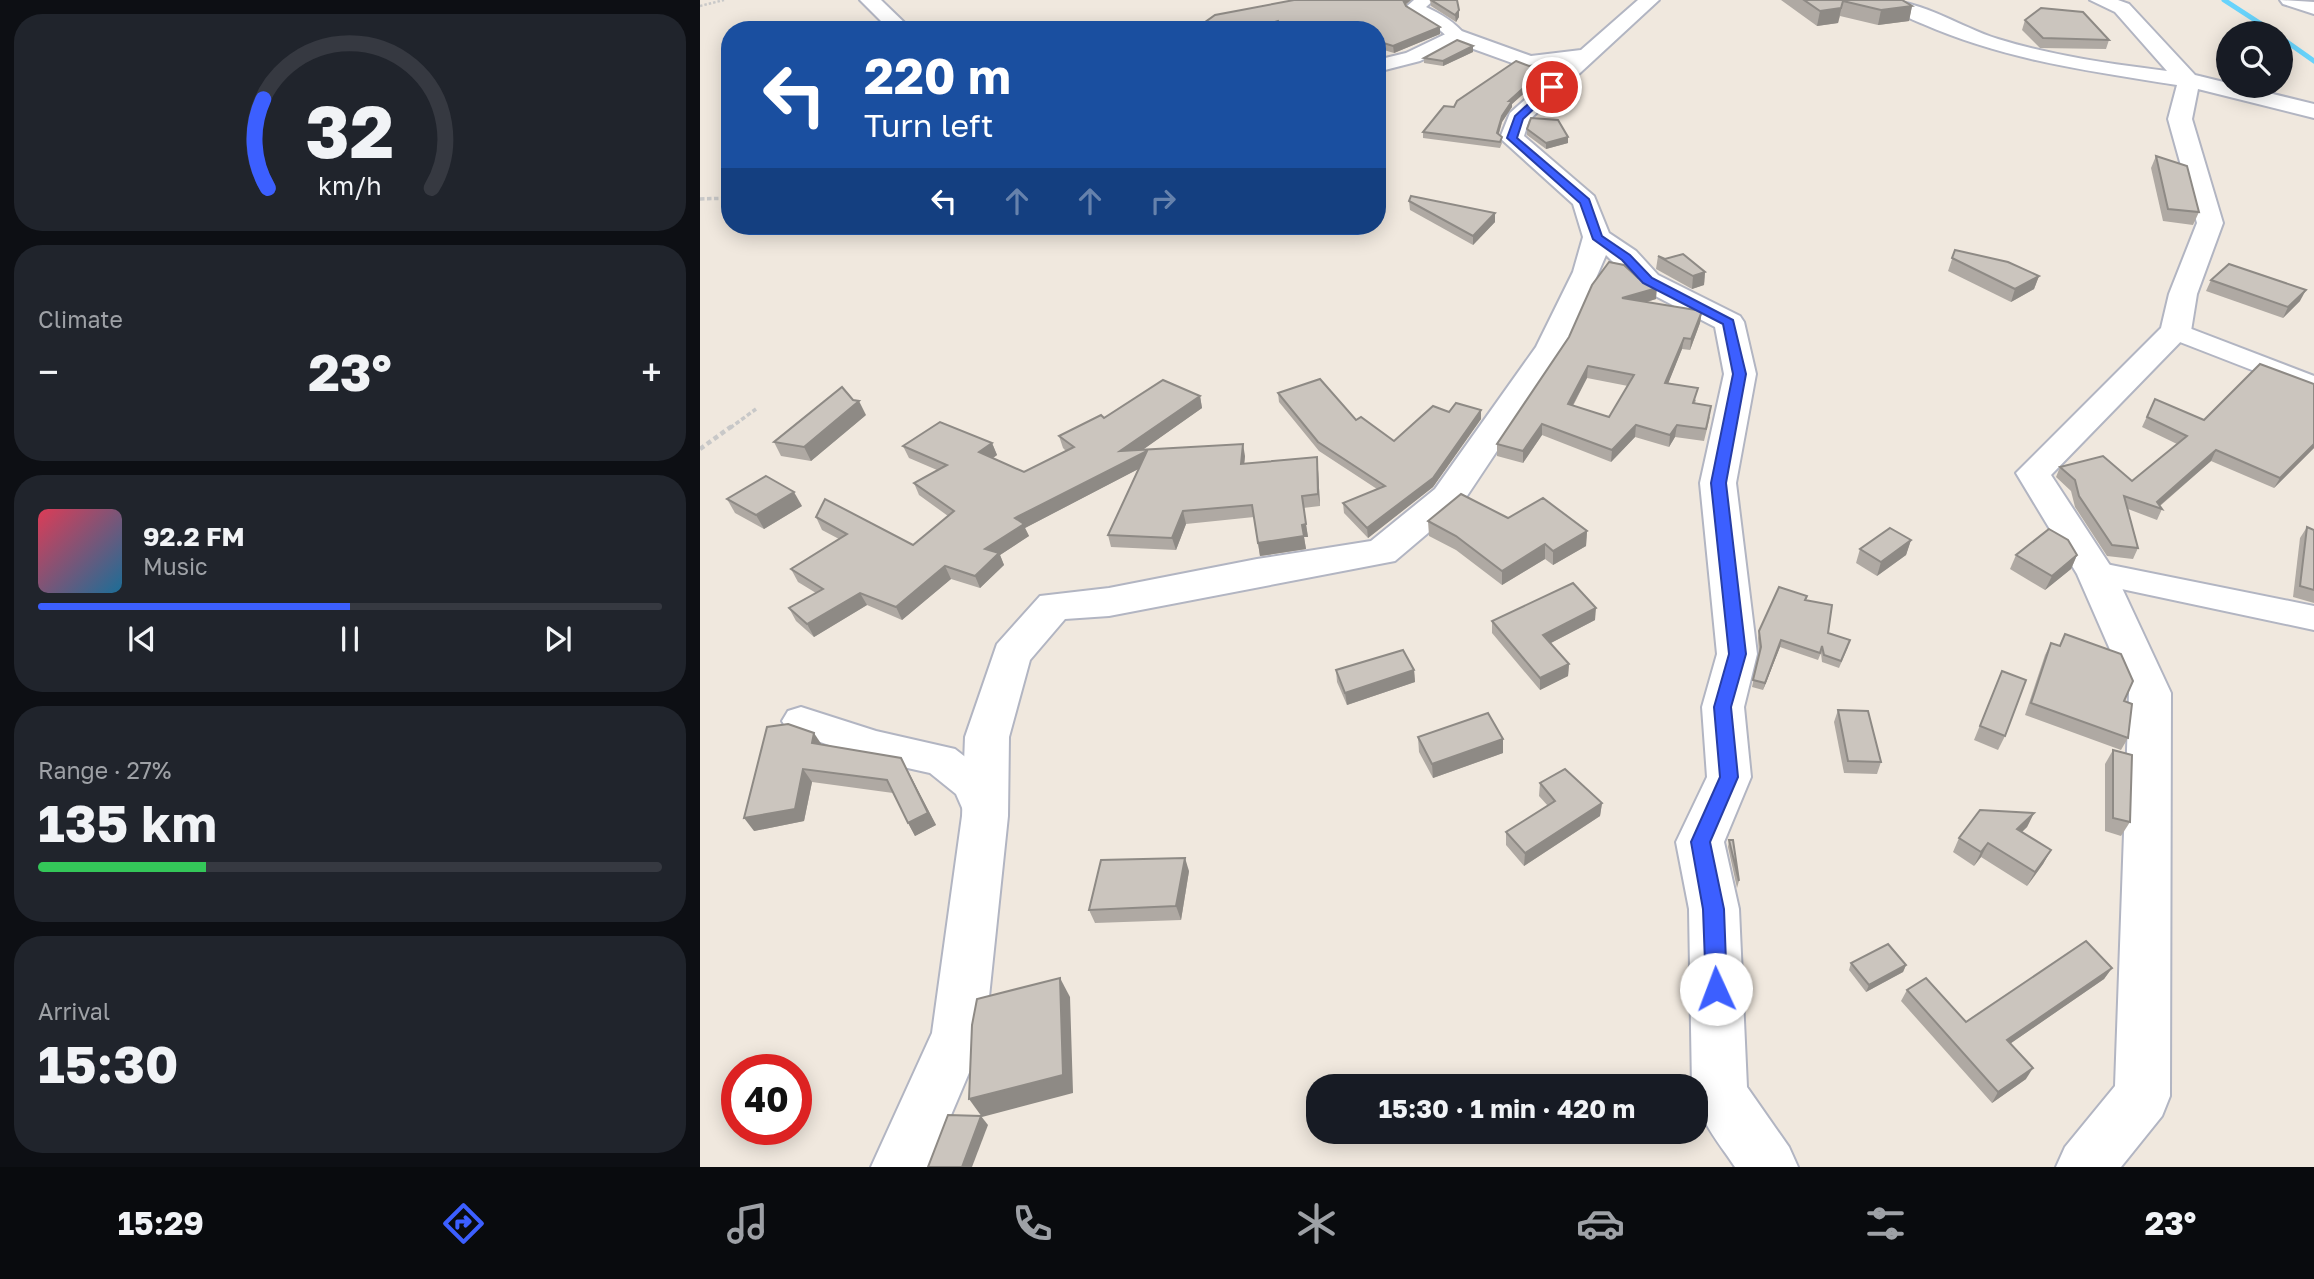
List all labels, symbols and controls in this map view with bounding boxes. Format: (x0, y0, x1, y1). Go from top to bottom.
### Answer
map controls (2216, 21, 2293, 98)
button: search (2216, 21, 2293, 98)
text: 220 m (864, 46, 1011, 105)
icon: left (749, 49, 840, 140)
pin (1522, 57, 1582, 117)
icon: arrive (1533, 68, 1571, 106)
text: 32 (306, 88, 394, 175)
text: Turn left (864, 106, 993, 144)
text: km/h (318, 170, 382, 201)
icon: left (925, 182, 963, 220)
icon: ahead (998, 182, 1036, 220)
icon: ahead (1071, 182, 1109, 220)
icon: right (1144, 182, 1182, 220)
text: Climate (38, 305, 123, 333)
text: 23° (308, 340, 392, 402)
text: − (38, 349, 59, 394)
text: + (641, 349, 662, 394)
text: 92.2 FM (143, 521, 245, 552)
text: Music (143, 552, 208, 580)
icon: previous (123, 620, 161, 658)
icon: pause (331, 620, 369, 658)
icon: next (539, 620, 577, 658)
text: Range · 27% (38, 756, 171, 784)
text: 135 km (38, 791, 217, 853)
position arrow (1679, 952, 1753, 1026)
text: Arrival (38, 997, 110, 1025)
text: 15:30 (38, 1032, 179, 1094)
speed limit sign: 40 (721, 1054, 812, 1145)
text: 15:30 · 1 min · 420 m (1379, 1093, 1635, 1124)
icon: directions (439, 1199, 488, 1248)
icon: music (723, 1199, 772, 1248)
icon: phone (1008, 1199, 1057, 1248)
icon: climate (1292, 1199, 1341, 1248)
icon: car (1576, 1199, 1625, 1248)
icon: filters (1861, 1199, 1910, 1248)
text: 15:29 (118, 1204, 204, 1242)
text: 23° (2145, 1204, 2196, 1242)

